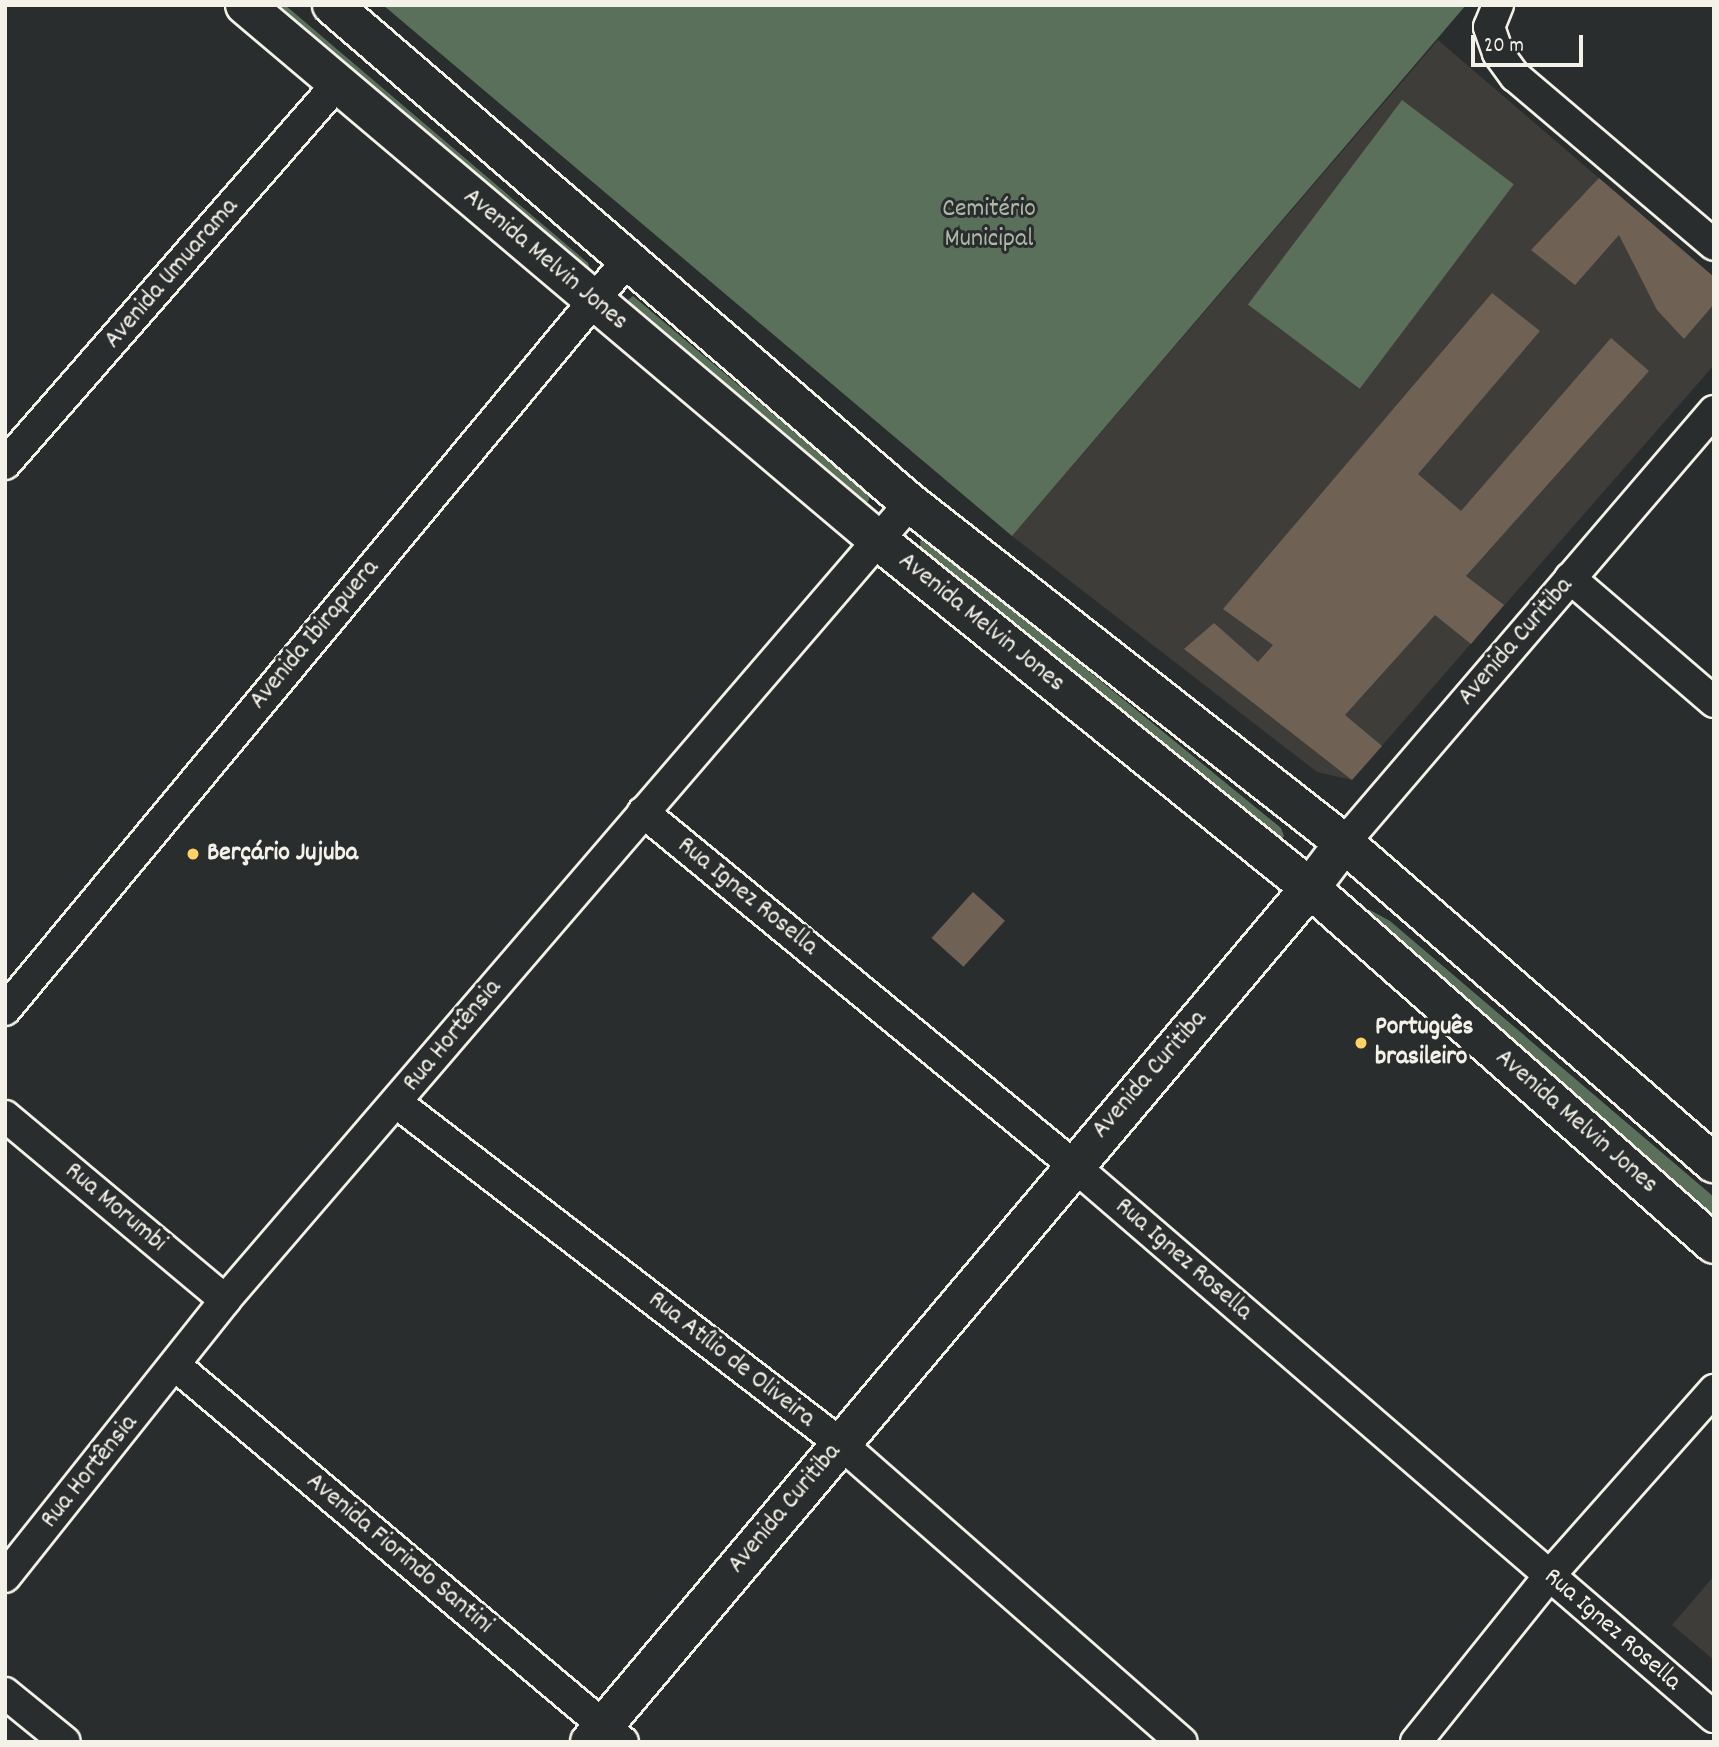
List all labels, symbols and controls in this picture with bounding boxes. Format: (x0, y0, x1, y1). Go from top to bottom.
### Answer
scale bar (1474, 21, 1586, 65)
text: 20 m (1484, 32, 1524, 62)
street label: Avenida Melvin Jones (456, 182, 634, 338)
street label: Avenida Umuarama (98, 192, 246, 356)
park label: Cemitério Municipal (942, 194, 1036, 256)
street label: Avenida Melvin Jones (891, 546, 1071, 700)
street label: Avenida Ibirapuera (243, 554, 387, 716)
street label: Avenida Curitiba (1452, 571, 1580, 713)
street label: Rua Ignez Rosella (670, 831, 824, 963)
place label: Berçário Jujuba (207, 838, 358, 870)
marker: Berçário Jujuba (185, 846, 201, 862)
street label: Rua Hortênsia (397, 973, 509, 1099)
street label: Avenida Curitiba (1086, 1004, 1214, 1146)
place label: Português brasileiro (1375, 1012, 1474, 1074)
marker: Português brasileiro (1353, 1035, 1369, 1051)
street label: Avenida Melvin Jones (1488, 1043, 1664, 1201)
street label: Rua Morumbi (58, 1156, 172, 1260)
street label: Rua Ignez Rosella (1108, 1192, 1258, 1328)
street label: Rua Atílio de Oliveira (641, 1285, 821, 1435)
street label: Rua Hortênsia (35, 1409, 145, 1535)
street label: Avenida Curitiba (722, 1438, 848, 1580)
street label: Avenida Fiorindo Santini (299, 1467, 499, 1641)
street label: Rua Ignez Rosella (1537, 1562, 1687, 1698)

